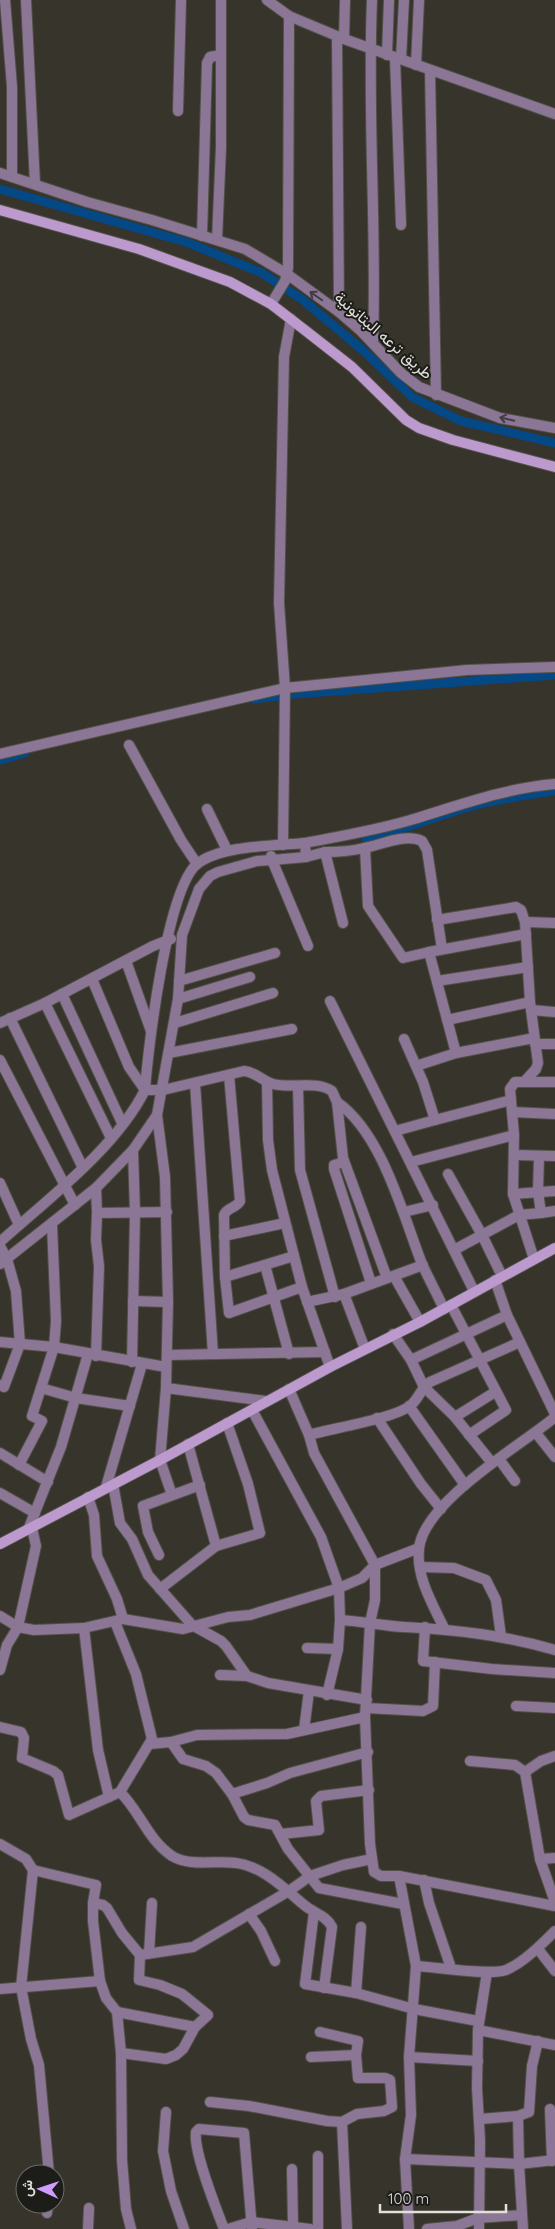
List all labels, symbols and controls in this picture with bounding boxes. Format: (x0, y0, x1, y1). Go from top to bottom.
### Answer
street label: طريق ترعه البتانونية (330, 287, 437, 384)
one-way arrow (309, 291, 323, 301)
one-way arrow (500, 414, 516, 423)
north arrow (15, 2164, 65, 2214)
text: ش (18, 2179, 36, 2197)
scale bar (380, 2182, 506, 2214)
text: 100 m (388, 2189, 429, 2208)

